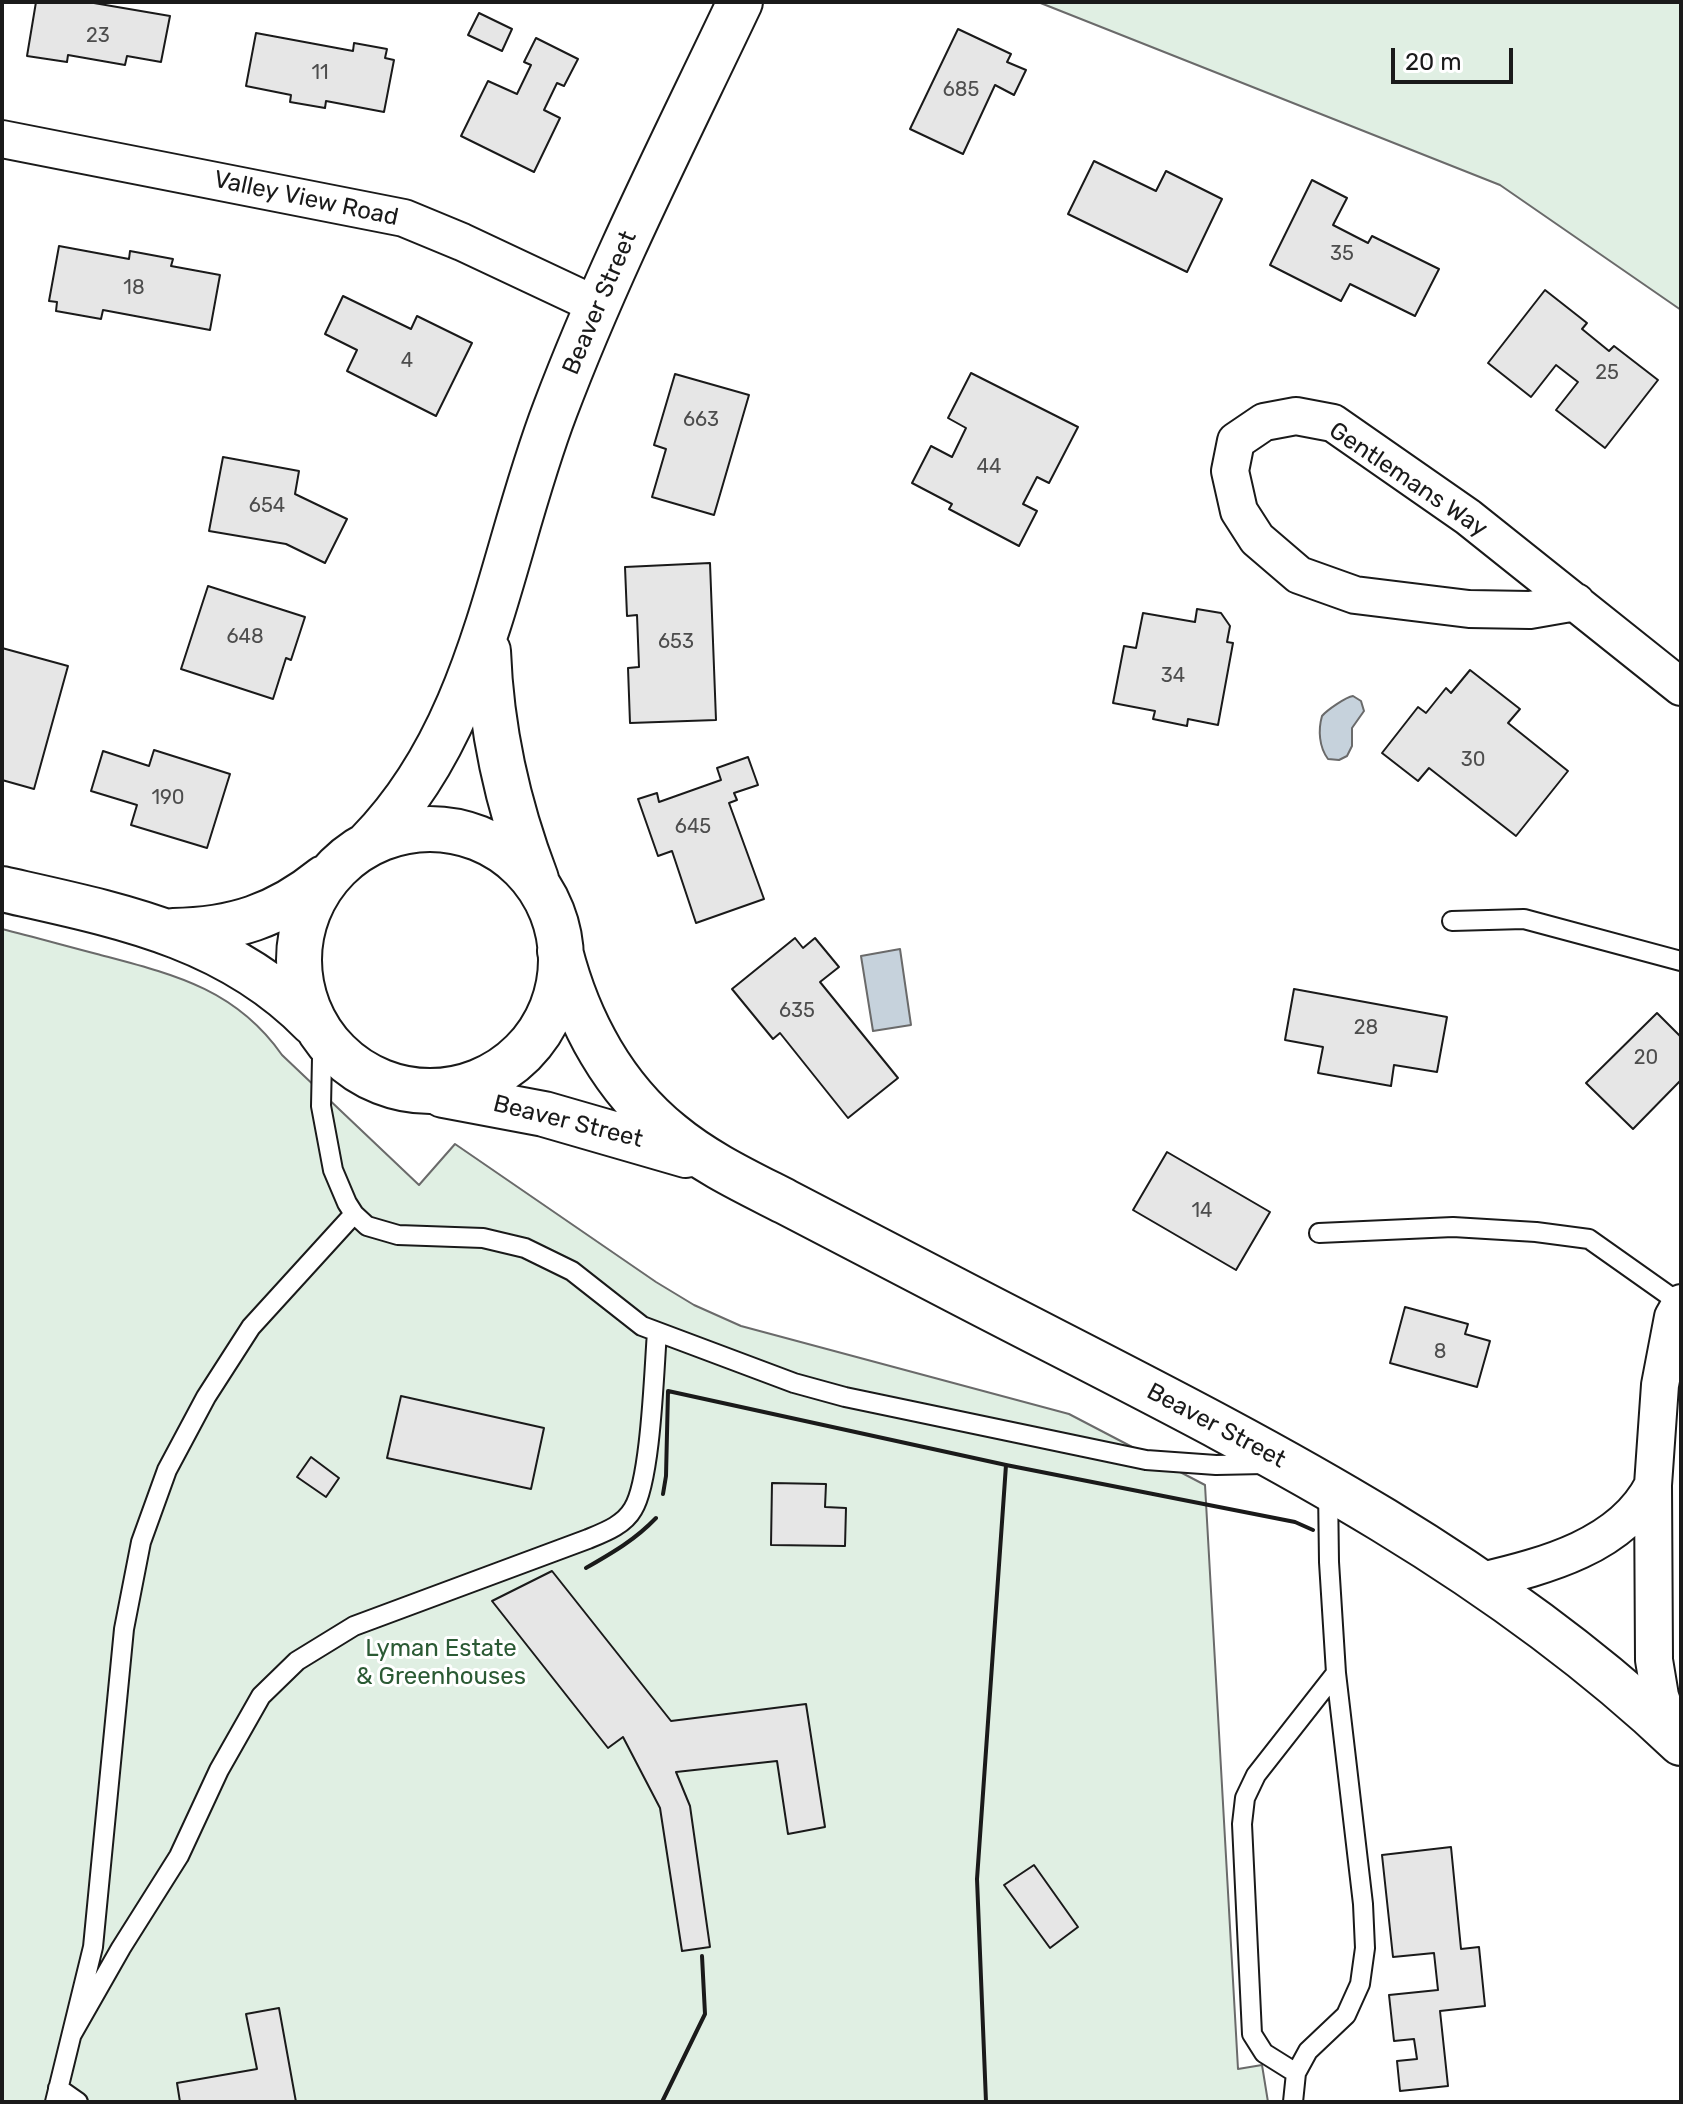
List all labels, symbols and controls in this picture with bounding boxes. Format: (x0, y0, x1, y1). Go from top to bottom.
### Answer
house number: 23 (86, 24, 110, 48)
scale bar (1395, 32, 1517, 82)
text: 20 m (1405, 48, 1462, 76)
house number: 11 (311, 61, 329, 85)
house number: 685 (943, 78, 979, 102)
street label: Valley View Road (211, 165, 401, 233)
street label: Beaver Street (557, 227, 643, 379)
house number: 35 (1330, 242, 1354, 266)
house number: 18 (123, 276, 145, 300)
house number: 4 (401, 349, 413, 373)
house number: 25 (1595, 361, 1619, 385)
house number: 663 (683, 408, 719, 432)
street label: Gentlemans Way (1323, 416, 1493, 544)
house number: 44 (977, 455, 1001, 479)
house number: 654 (249, 494, 285, 518)
house number: 648 (226, 625, 264, 649)
house number: 653 (658, 630, 694, 654)
house number: 34 (1161, 664, 1185, 688)
house number: 30 (1461, 748, 1485, 772)
house number: 190 (151, 786, 185, 810)
house number: 645 (675, 815, 711, 839)
house number: 635 (779, 999, 815, 1023)
house number: 28 (1354, 1016, 1378, 1040)
house number: 20 (1634, 1046, 1658, 1070)
street label: Beaver Street (490, 1090, 646, 1154)
house number: 14 (1192, 1199, 1212, 1223)
house number: 8 (1434, 1340, 1446, 1364)
street label: Beaver Street (1142, 1377, 1290, 1475)
park label: Lyman Estate & Greenhouses (356, 1635, 526, 1691)

